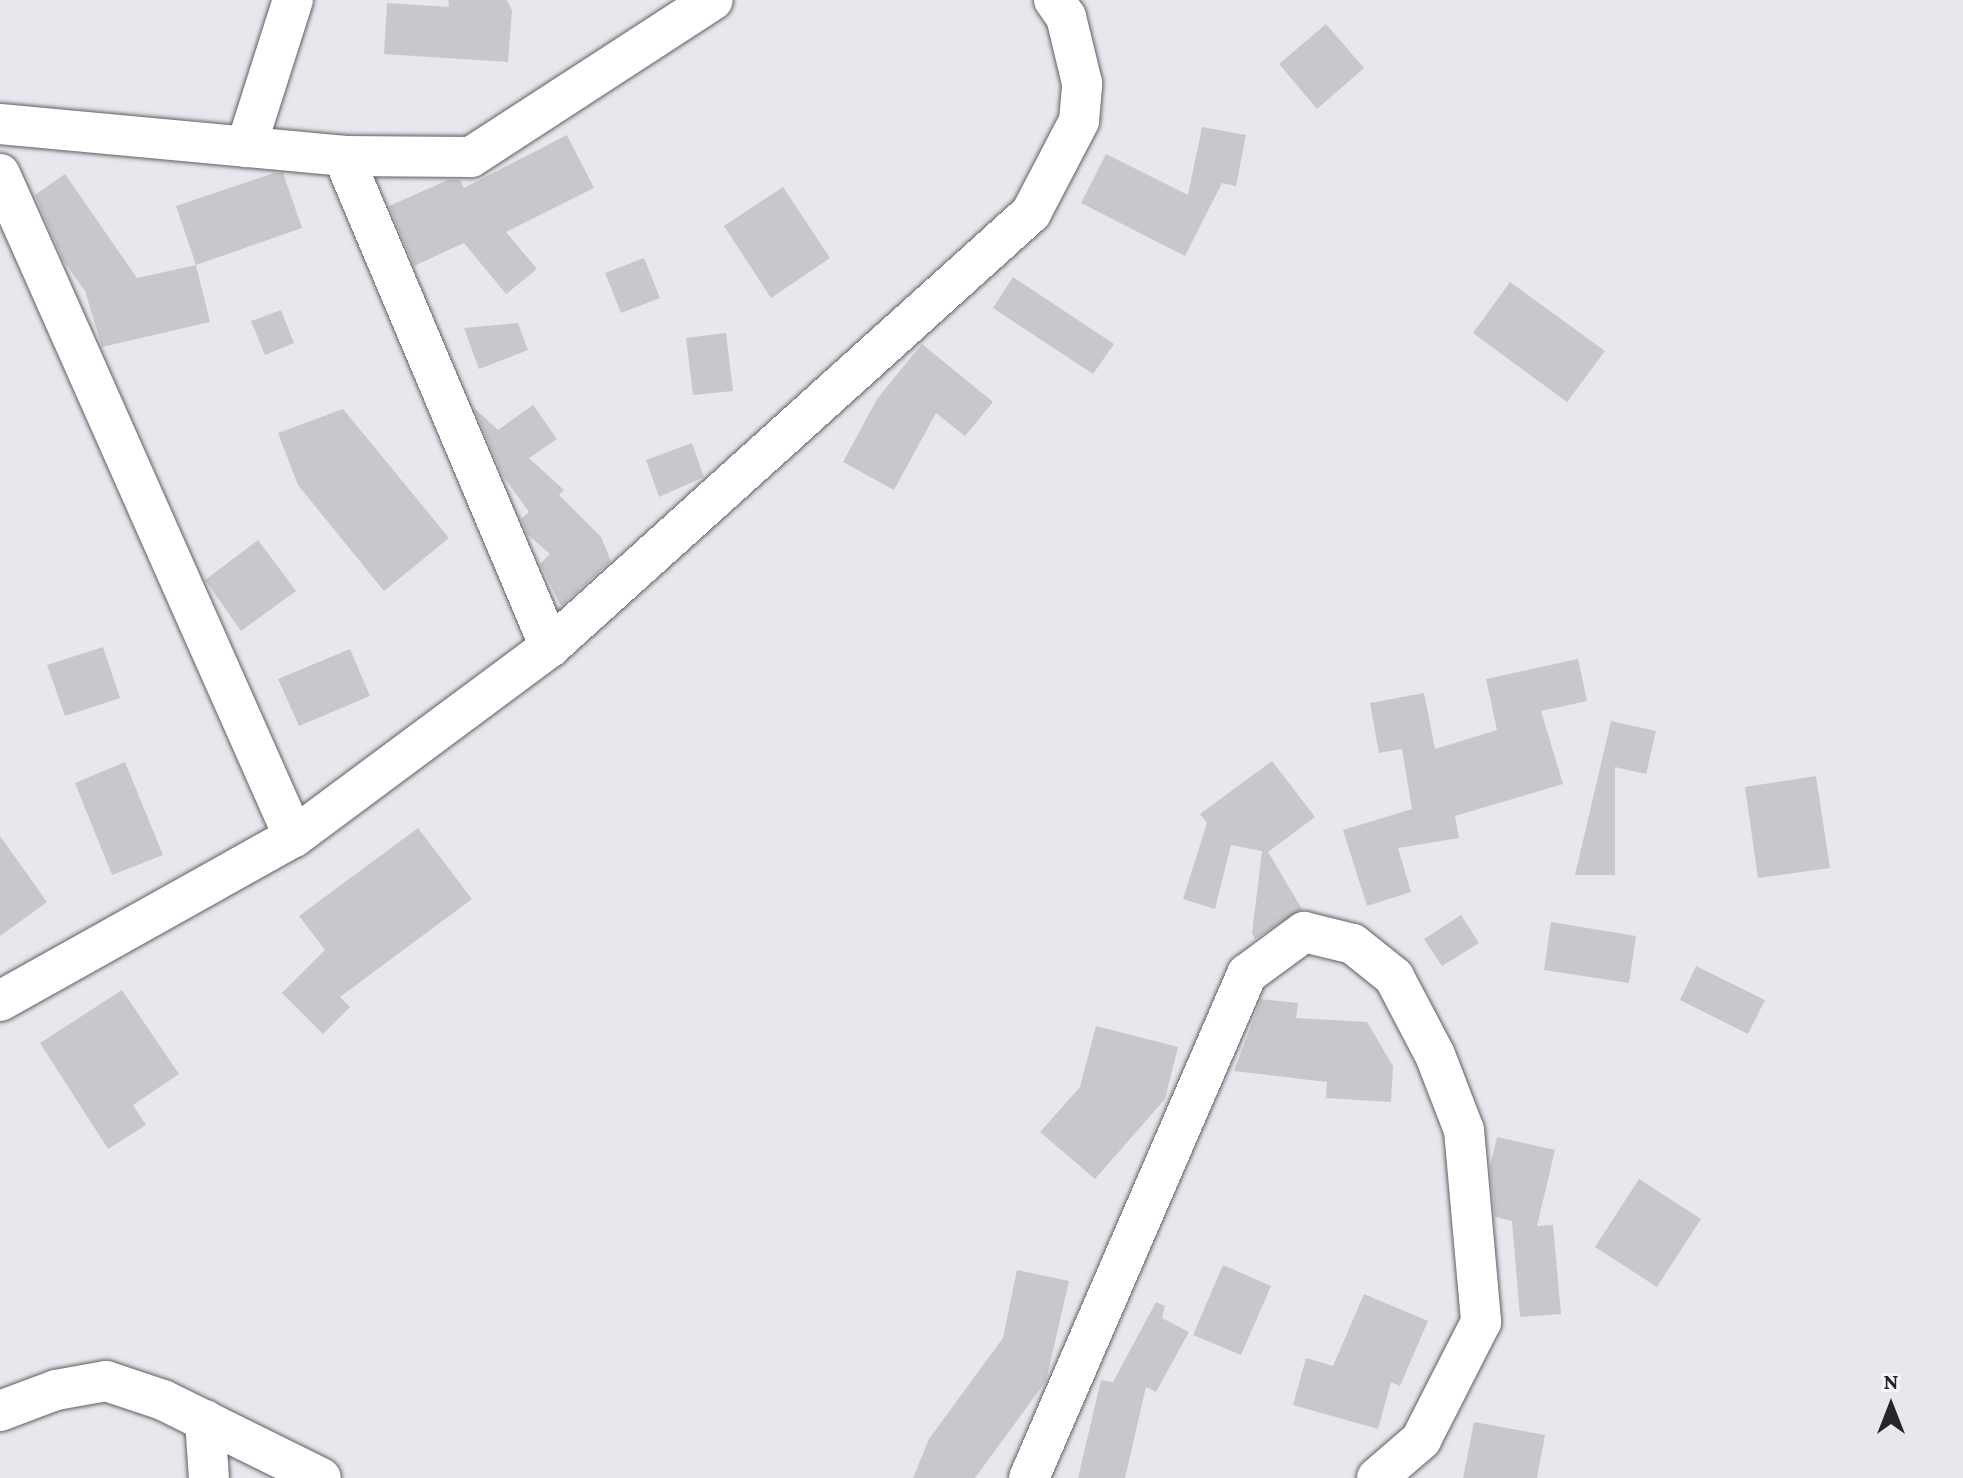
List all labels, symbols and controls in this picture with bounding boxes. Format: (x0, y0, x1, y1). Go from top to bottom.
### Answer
north arrow (1851, 1366, 1931, 1446)
text: N (1884, 1369, 1899, 1394)

